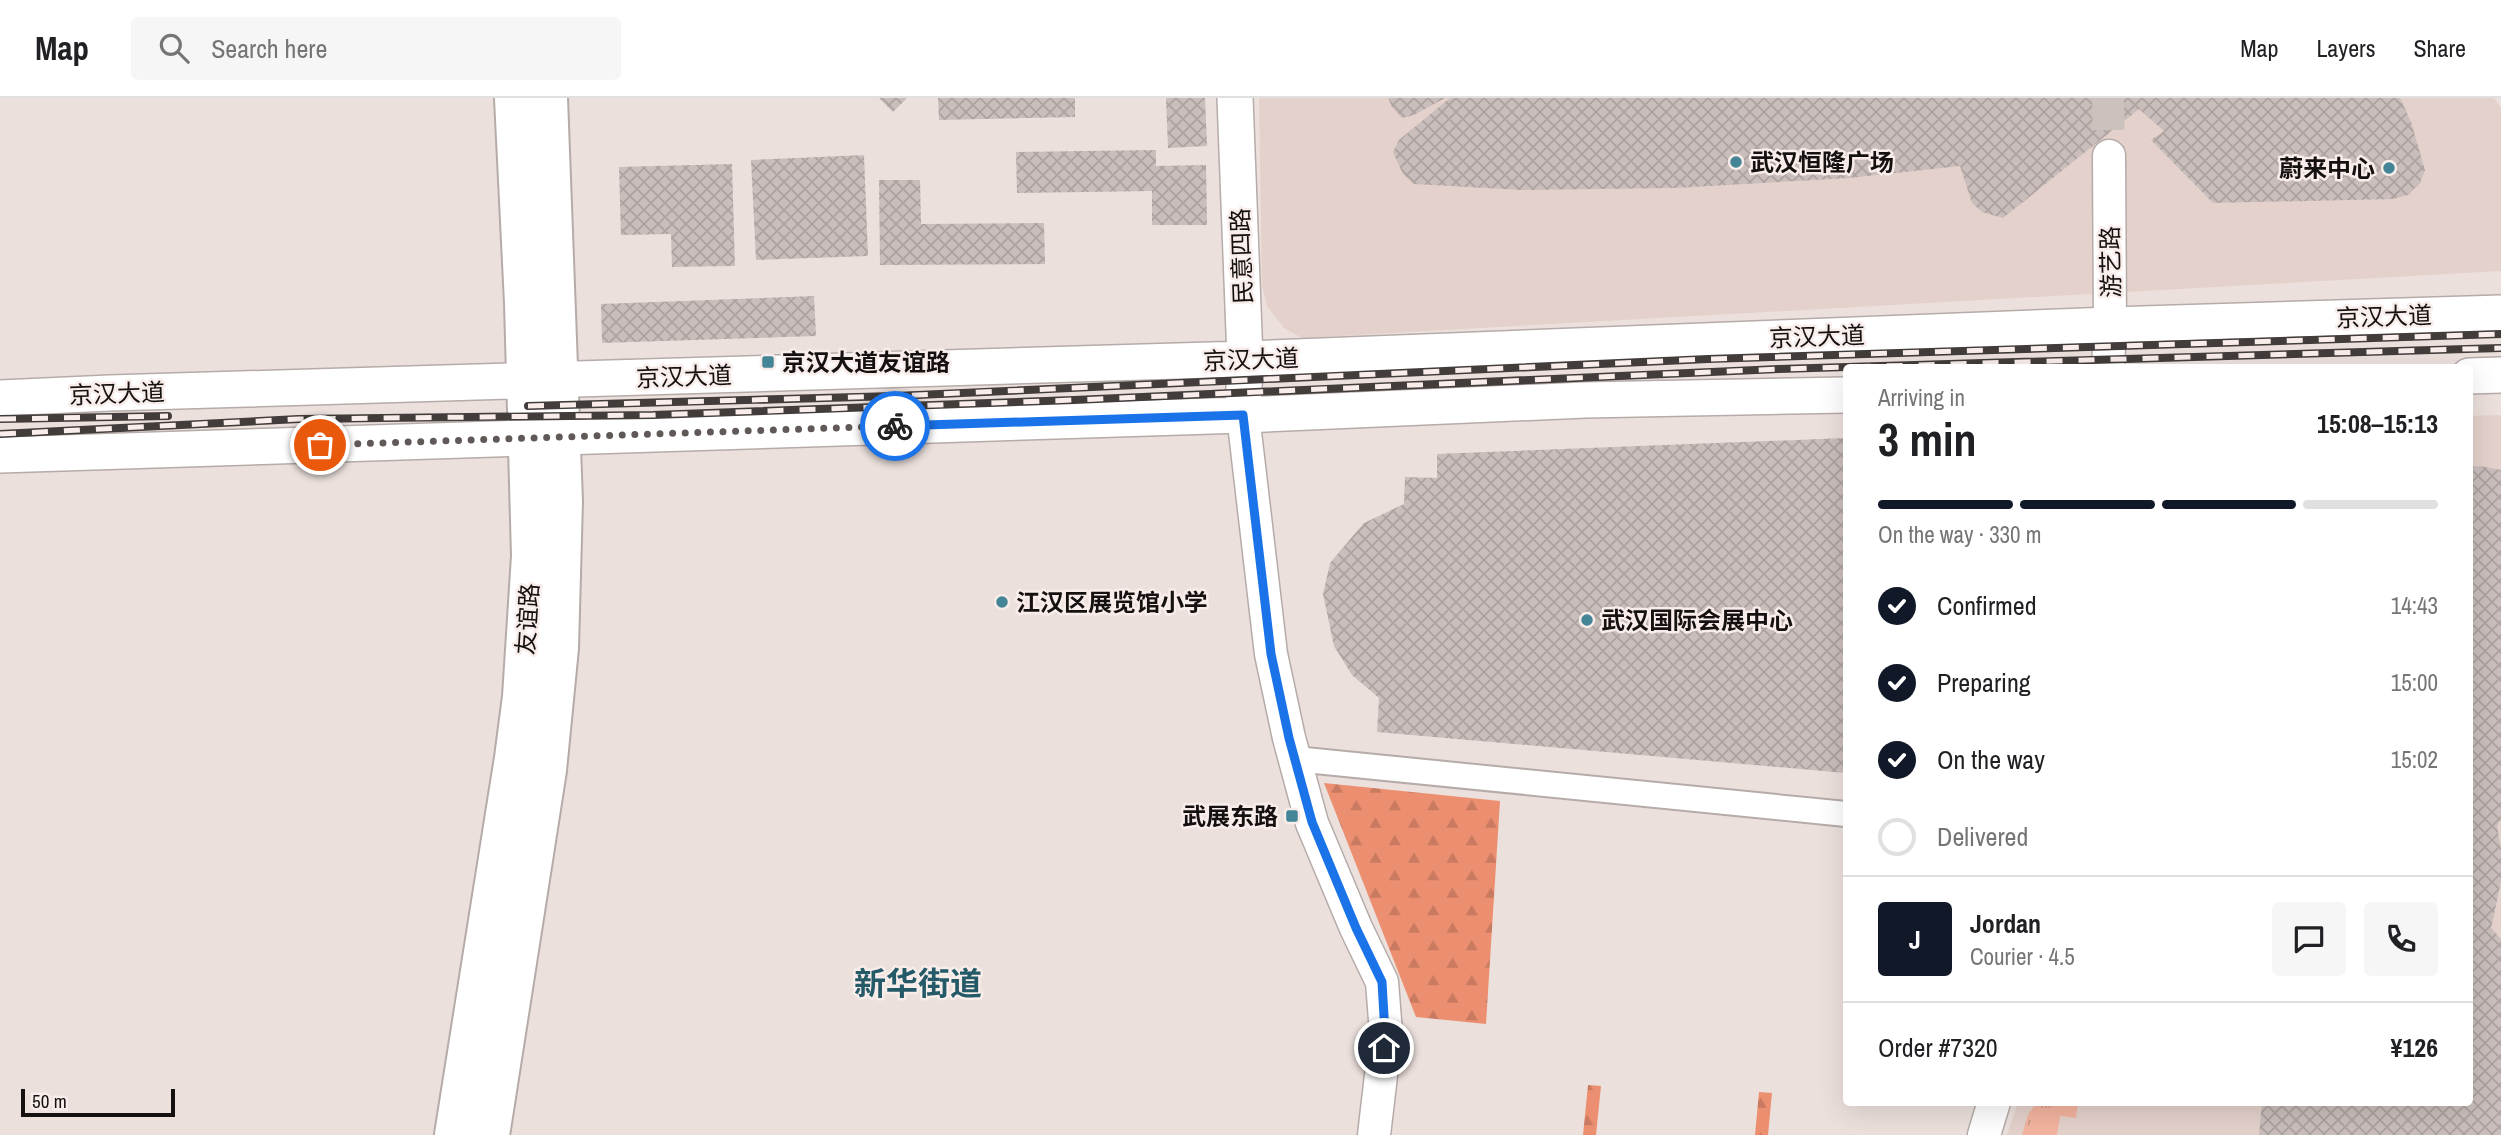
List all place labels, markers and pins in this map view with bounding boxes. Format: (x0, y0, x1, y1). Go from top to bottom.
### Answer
place label: 武汉恒隆广场 (1750, 146, 1894, 178)
place label: 蔚来中心 (2279, 152, 2375, 184)
marker: 武汉恒隆广场 (1728, 154, 1744, 170)
marker: 蔚来中心 (2381, 160, 2397, 176)
place label: 京汉大道友谊路 (782, 346, 950, 378)
marker: 京汉大道友谊路 (760, 354, 776, 370)
pin (290, 415, 350, 475)
place label: 江汉区展览馆小学 (1016, 586, 1208, 618)
marker: 江汉区展览馆小学 (994, 594, 1010, 610)
place label: 武汉国际会展中心 (1601, 604, 1793, 636)
marker: 武汉国际会展中心 (1579, 612, 1595, 628)
place label: 武展东路 (1182, 800, 1278, 832)
marker: 武展东路 (1284, 808, 1300, 824)
pin (1354, 1018, 1414, 1078)

